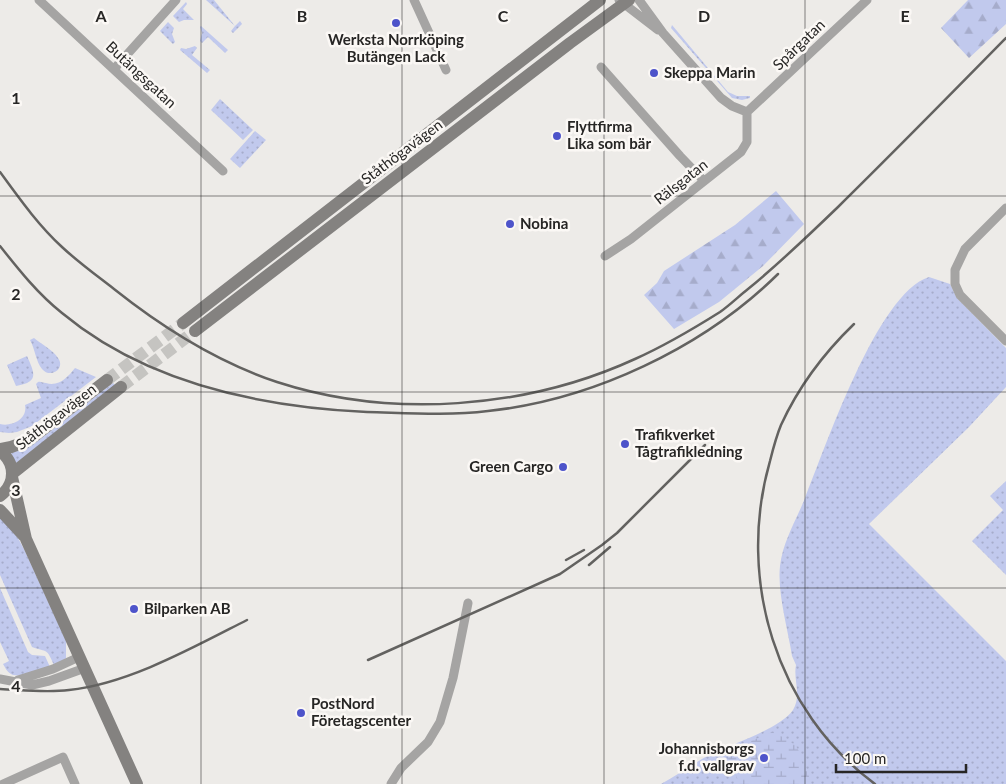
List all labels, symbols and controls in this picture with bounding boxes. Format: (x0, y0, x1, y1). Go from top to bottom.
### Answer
text: A (94, 6, 107, 25)
text: B (297, 6, 307, 25)
text: C (498, 6, 509, 25)
text: D (698, 6, 710, 25)
text: E (900, 6, 910, 25)
street label: Spårgatan (769, 15, 828, 73)
marker: Werksta Norrköping Butängen Lack (390, 17, 402, 29)
place label: Werksta Norrköping Butängen Lack (328, 30, 464, 65)
street label: Butängsgatan (103, 37, 181, 111)
place label: Skeppa Marin (664, 63, 756, 81)
marker: Skeppa Marin (648, 67, 660, 79)
text: 1 (11, 88, 21, 107)
street label: Ståthögavägen (357, 115, 445, 188)
place label: Flyttfirma Lika som bär (567, 117, 651, 152)
marker: Flyttfirma Lika som bär (551, 130, 563, 142)
street label: Rälsgatan (650, 155, 711, 208)
place label: Nobina (520, 214, 568, 232)
marker: Nobina (504, 218, 516, 230)
text: 2 (11, 284, 21, 303)
street label: Ståthögavägen (12, 379, 99, 453)
place label: Trafikverket Tågtrafikledning (635, 425, 742, 460)
marker: Trafikverket Tågtrafikledning (619, 438, 631, 450)
place label: Green Cargo (469, 457, 553, 475)
marker: Green Cargo (557, 461, 569, 473)
text: 3 (11, 480, 21, 499)
place label: Bilparken AB (144, 599, 231, 617)
marker: Bilparken AB (128, 603, 140, 615)
text: 4 (11, 676, 21, 695)
place label: PostNord Företagscenter (311, 694, 411, 729)
marker: PostNord Företagscenter (295, 707, 307, 719)
place label: Johannisborgs f.d. vallgrav (659, 739, 754, 774)
scale bar (836, 742, 966, 774)
text: 100 m (844, 749, 886, 767)
marker: Johannisborgs f.d. vallgrav (758, 752, 770, 764)

